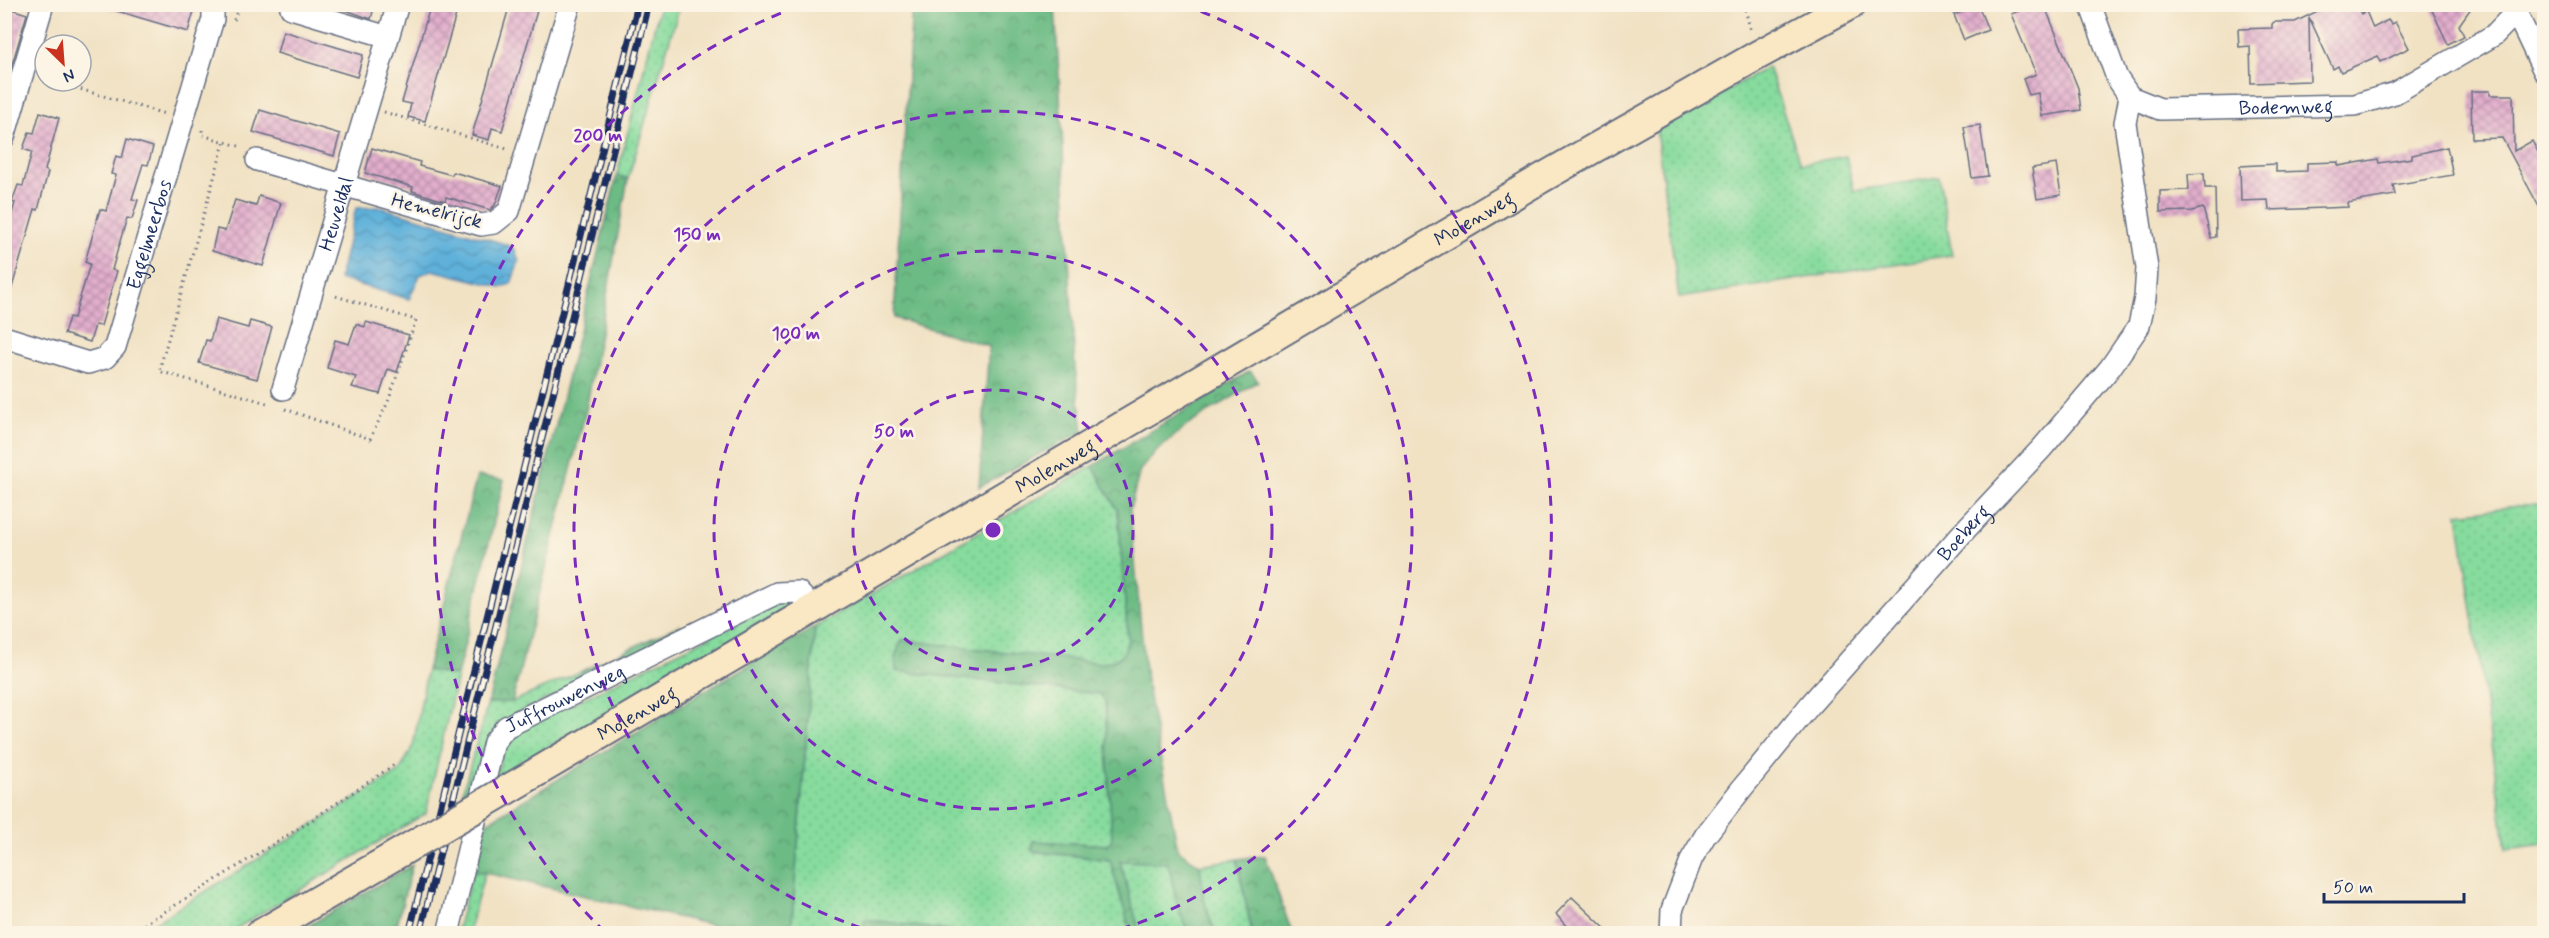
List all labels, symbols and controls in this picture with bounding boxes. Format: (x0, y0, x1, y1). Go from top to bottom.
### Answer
north arrow (33, 33, 93, 93)
text: N (59, 63, 78, 87)
street label: Bodemweg (2238, 93, 2334, 123)
text: 200 m (573, 124, 623, 148)
street label: Heuveldal (313, 174, 361, 255)
street label: Eggelmeerbos (121, 176, 179, 293)
street label: Molenweg (1429, 185, 1521, 254)
street label: Hemelrijck (388, 187, 485, 236)
text: 150 m (673, 223, 721, 247)
text: 100 m (772, 322, 820, 346)
text: 50 m (874, 420, 914, 444)
street label: Molenweg (1011, 433, 1102, 501)
street label: Boeberg (1932, 499, 1998, 567)
centre of rings (983, 520, 1003, 540)
street label: Juffrouwenweg (501, 658, 630, 740)
street label: Molenweg (592, 680, 684, 749)
scale bar (2324, 866, 2464, 904)
text: 50 m (2333, 876, 2373, 900)

